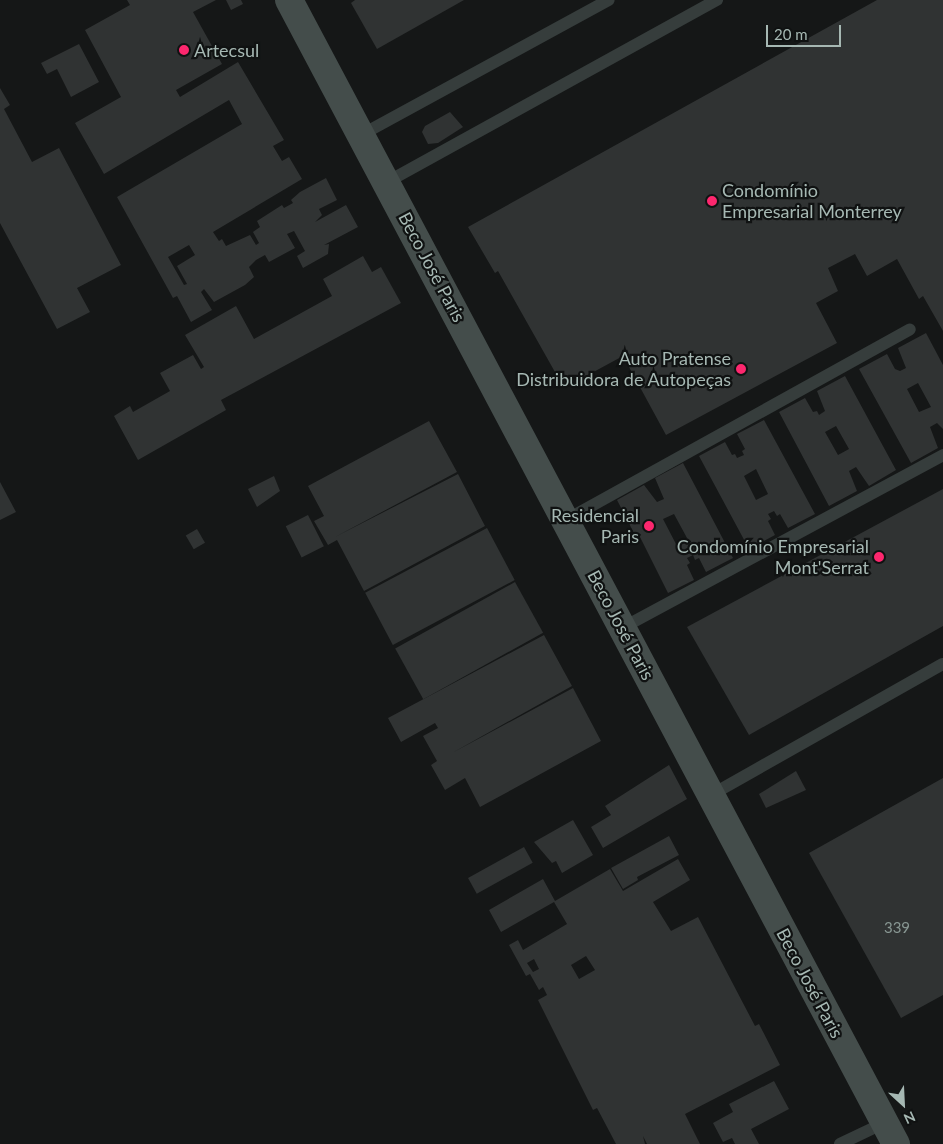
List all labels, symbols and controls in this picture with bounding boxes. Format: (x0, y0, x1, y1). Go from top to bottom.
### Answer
scale bar (768, 15, 843, 47)
text: 20 m (774, 25, 808, 43)
place label: Artecsul (194, 39, 259, 61)
marker: Artecsul (178, 44, 190, 56)
place label: Condomínio Empresarial Monterrey (722, 180, 902, 222)
marker: Condomínio Empresarial Monterrey (706, 195, 718, 207)
street label: Beco José Paris (394, 208, 470, 326)
place label: Auto Pratense Distribuidora de Autopeças (516, 348, 731, 390)
marker: Auto Pratense Distribuidora de Autopeças (735, 363, 747, 375)
place label: Residencial Paris (551, 505, 639, 548)
marker: Residencial Paris (643, 520, 655, 532)
place label: Condomínio Empresarial Mont'Serrat (677, 536, 869, 578)
marker: Condomínio Empresarial Mont'Serrat (873, 551, 885, 563)
street label: Beco José Paris (583, 566, 659, 684)
house number: 339 (884, 919, 910, 937)
street label: Beco José Paris (772, 924, 848, 1042)
north arrow (878, 1079, 928, 1129)
text: N (901, 1108, 918, 1128)

